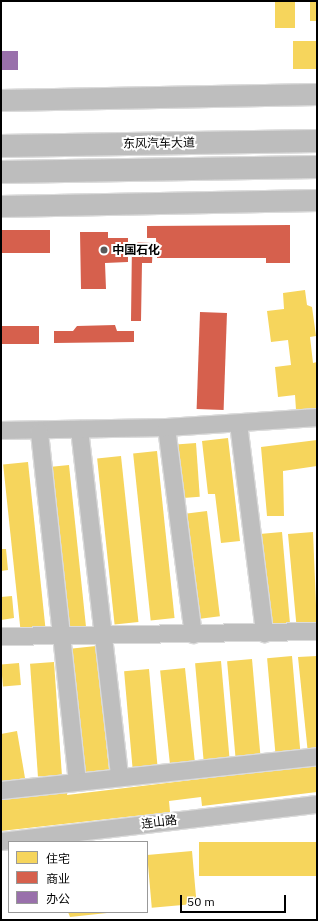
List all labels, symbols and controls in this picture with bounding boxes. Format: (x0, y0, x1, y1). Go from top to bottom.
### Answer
street label: 东风汽车大道 (123, 135, 195, 151)
place label: 中国石化 (112, 243, 160, 257)
marker: 中国石化 (99, 245, 109, 255)
street label: 连山路 (140, 813, 178, 831)
legend (8, 841, 148, 913)
text: 住宅 (46, 851, 70, 866)
text: 商业 (46, 871, 70, 886)
scale bar (182, 887, 288, 913)
text: 办公 (46, 891, 70, 906)
text: 50 m (187, 894, 215, 909)

